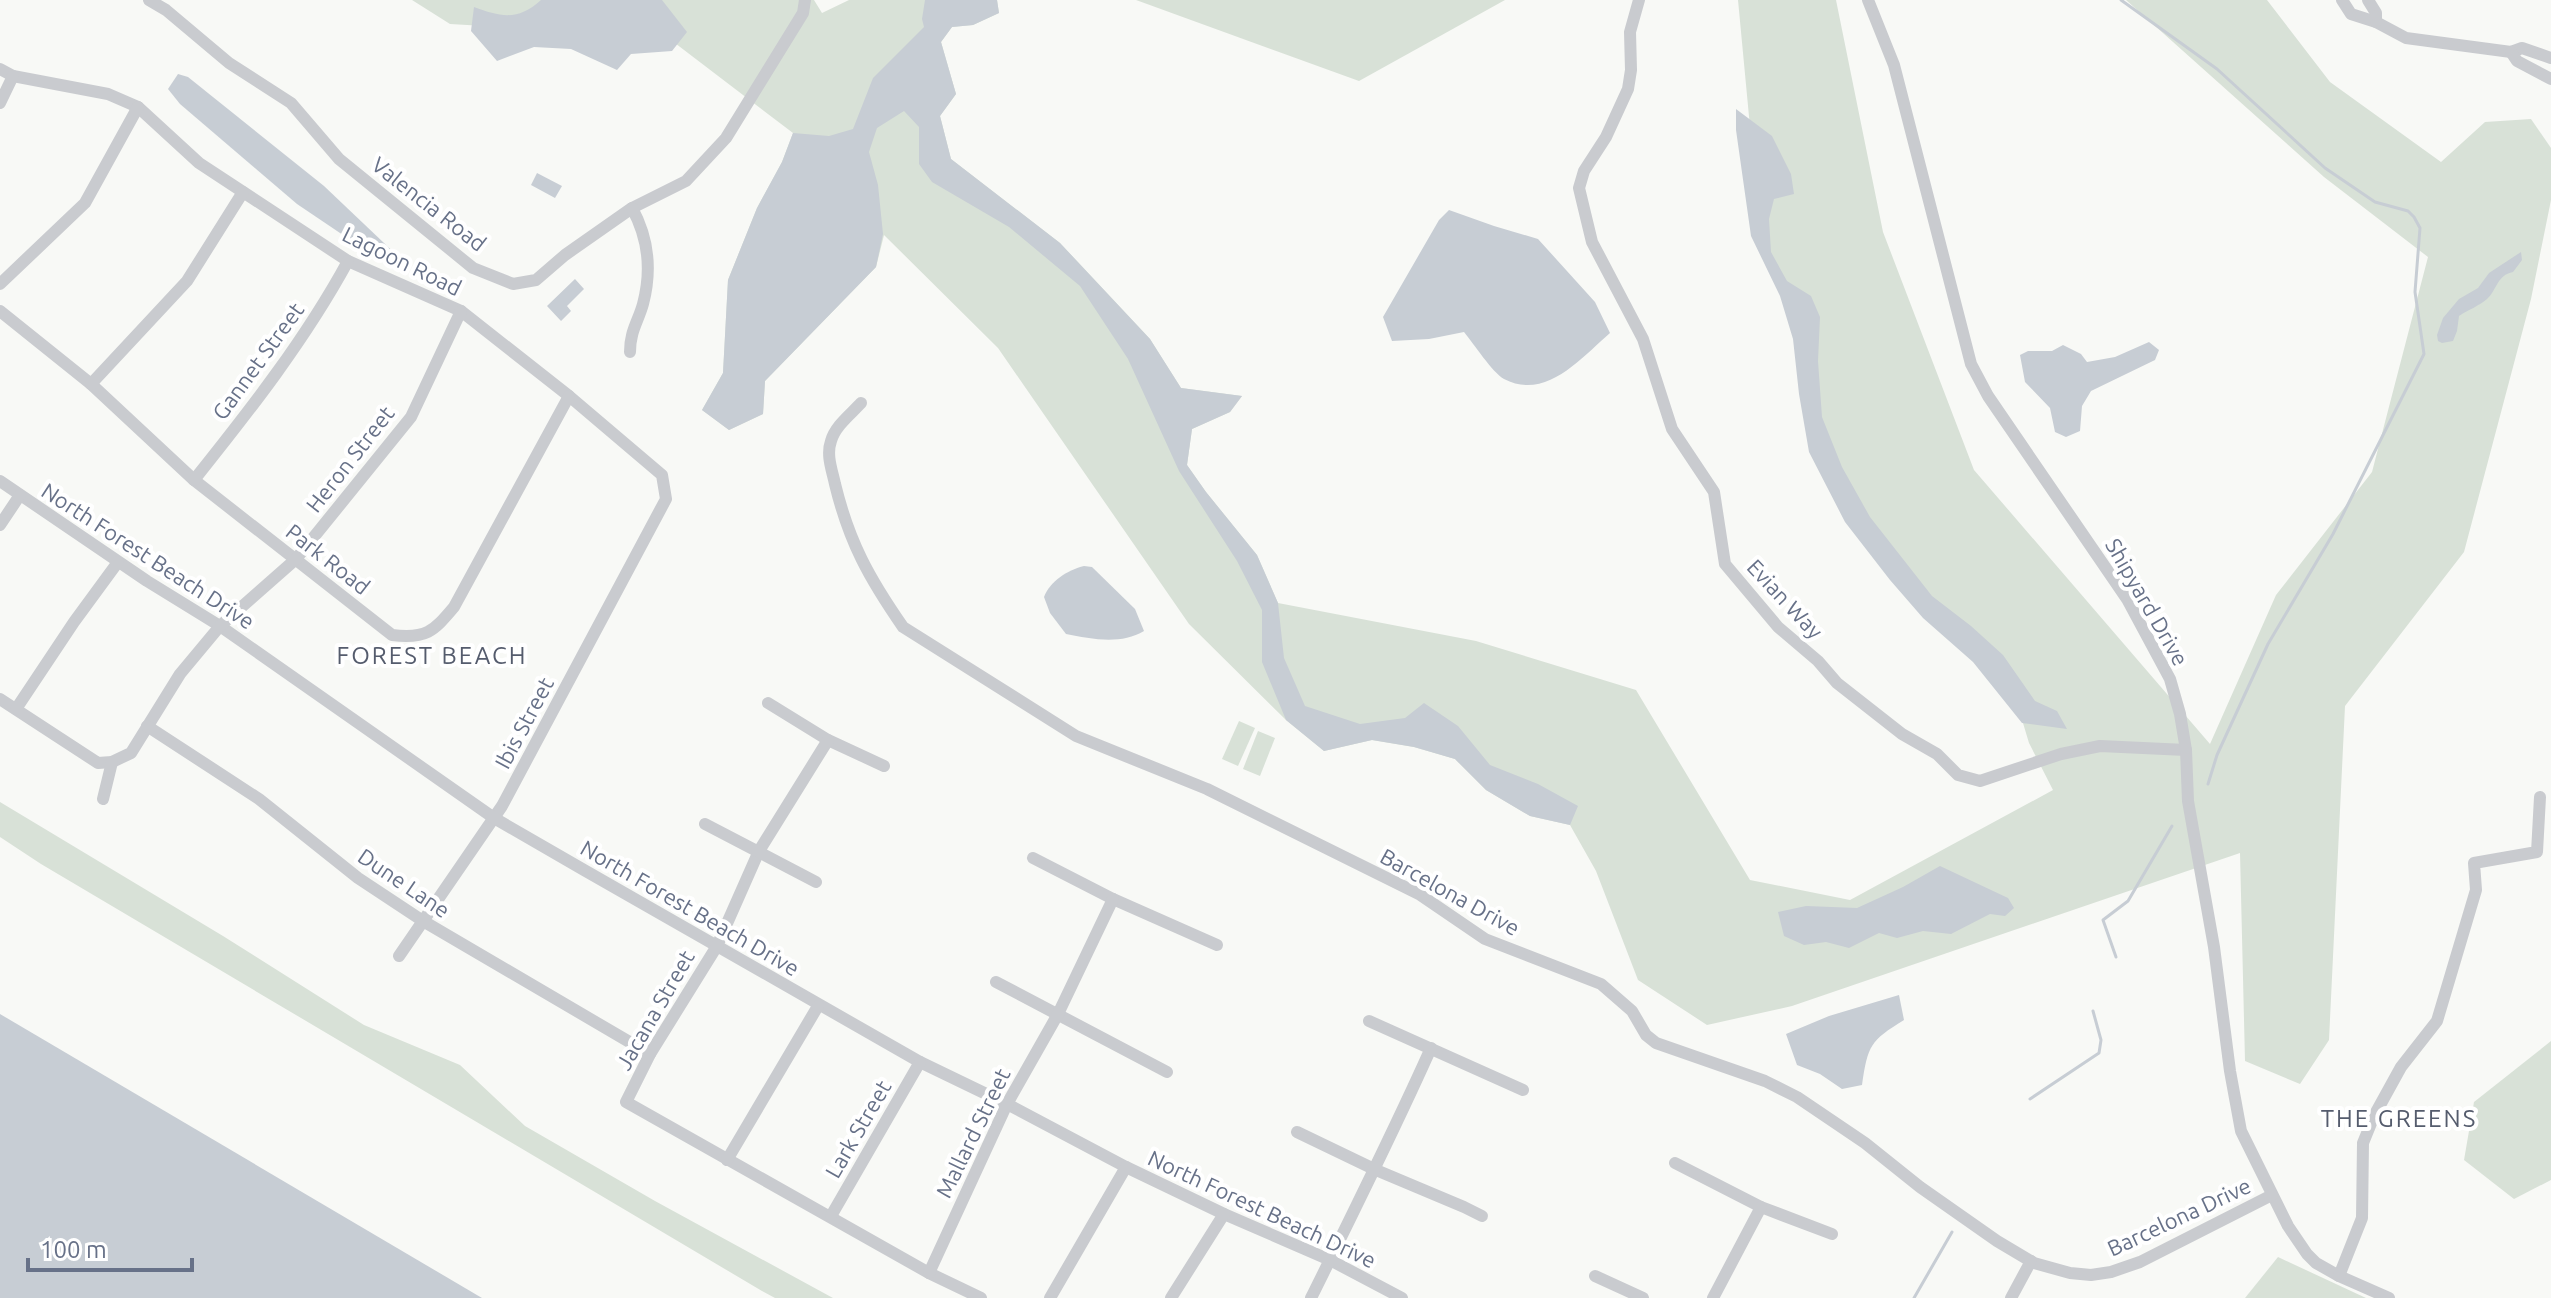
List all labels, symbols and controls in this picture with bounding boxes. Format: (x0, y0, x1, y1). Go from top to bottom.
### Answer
street label: Valencia Road (367, 151, 491, 256)
street label: Lagoon Road (339, 221, 466, 300)
street label: Gannet Street (207, 297, 309, 424)
street label: Heron Street (300, 400, 399, 517)
street label: North Forest Beach Drive (37, 477, 259, 634)
street label: Park Road (281, 518, 375, 599)
street label: Shipyard Drive (2101, 534, 2194, 670)
street label: Evian Way (1743, 554, 1828, 644)
district label: FOREST BEACH (337, 642, 527, 669)
street label: Ibis Street (489, 672, 558, 773)
street label: North Forest Beach Drive (576, 835, 804, 981)
street label: Dune Lane (354, 843, 455, 922)
street label: Barcelona Drive (1376, 843, 1524, 940)
street label: Jacana Street (610, 945, 699, 1074)
street label: Mallard Street (930, 1064, 1015, 1202)
street label: Lark Street (820, 1075, 896, 1182)
district label: THE GREENS (2321, 1105, 2477, 1132)
street label: North Forest Beach Drive (1144, 1145, 1380, 1272)
street label: Barcelona Drive (2103, 1172, 2255, 1261)
scale bar (28, 1222, 192, 1272)
text: 100 m (40, 1236, 107, 1263)

